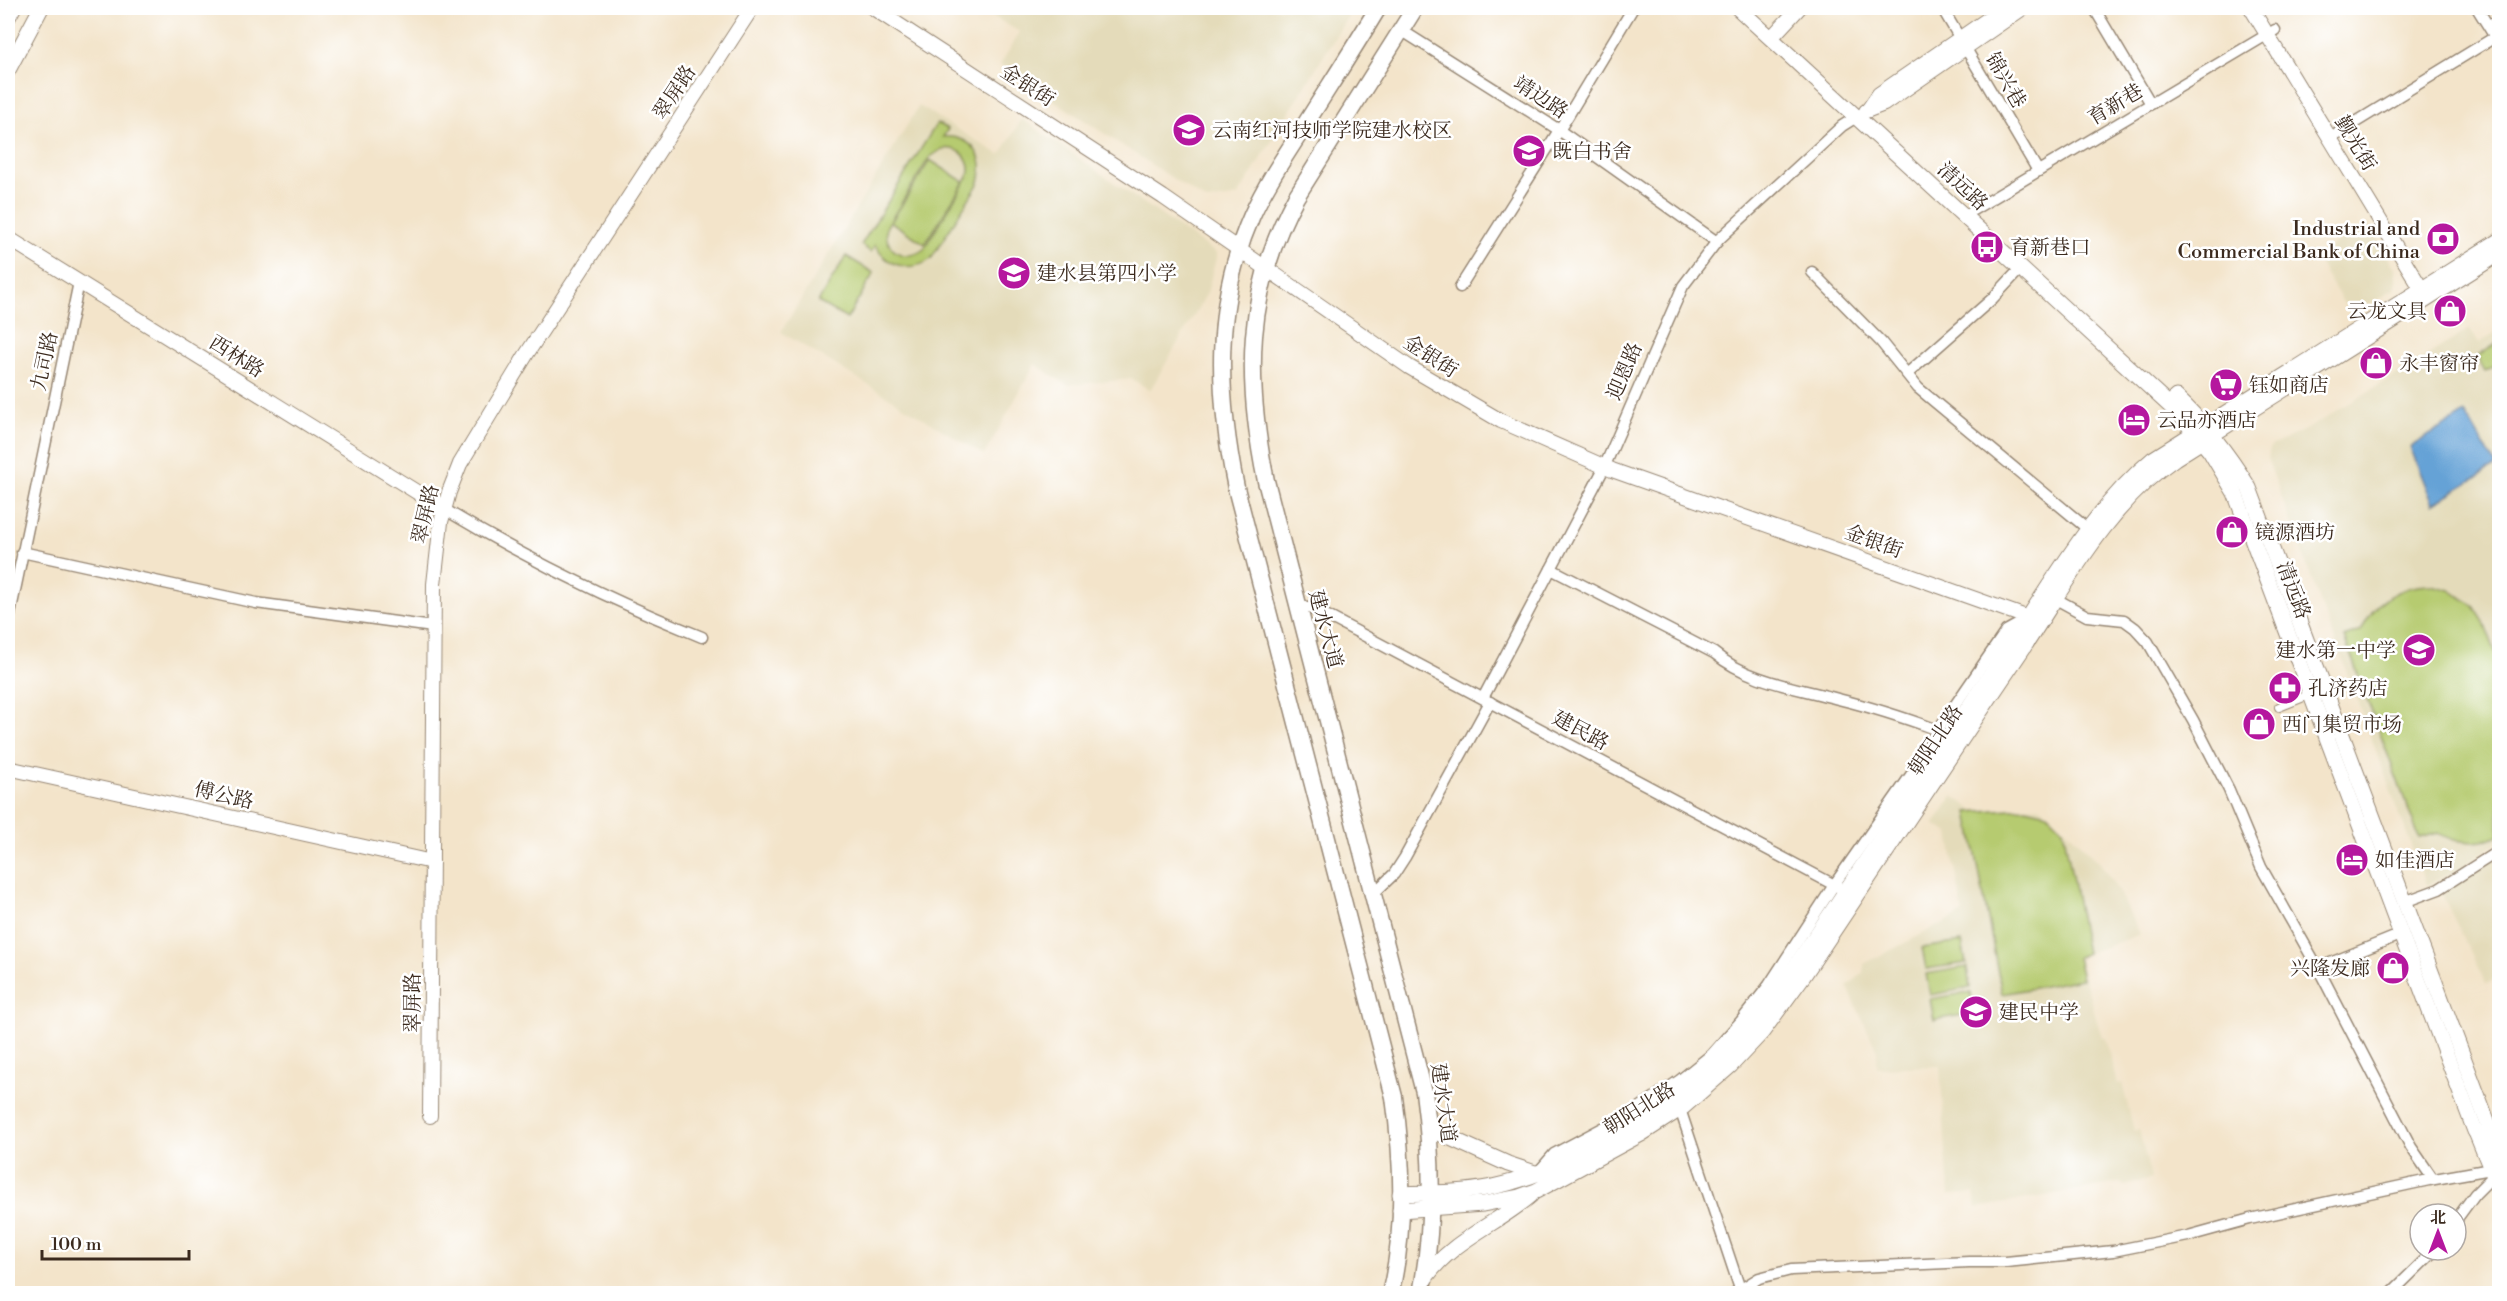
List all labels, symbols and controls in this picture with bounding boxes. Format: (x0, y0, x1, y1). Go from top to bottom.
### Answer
street label: 锦兴巷 (1979, 49, 2031, 113)
street label: 金银街 (995, 59, 1059, 113)
street label: 翠屏路 (648, 61, 702, 125)
street label: 靖边路 (1508, 71, 1572, 125)
street label: 育新巷 (2084, 79, 2148, 131)
school or university icon: 云南红河技师学院建水校区 (1171, 112, 1207, 148)
street label: 觐光街 (2329, 112, 2381, 176)
place label: 云南红河技师学院建水校区 (1212, 119, 1452, 144)
school or university icon: 既白书舍 (1511, 133, 1547, 169)
place label: 既白书舍 (1552, 140, 1632, 165)
street label: 清远路 (1932, 157, 1992, 217)
place label: Industrial and Commercial Bank of China (2177, 217, 2421, 265)
bank icon: Industrial and Commercial Bank of China (2425, 221, 2461, 257)
bus stop icon: 育新巷口 (1969, 229, 2005, 265)
place label: 育新巷口 (2010, 236, 2090, 261)
school or university icon: 建水县第四小学 (996, 255, 1032, 291)
place label: 建水县第四小学 (1037, 262, 1177, 287)
shop icon: 云龙文具 (2432, 293, 2468, 329)
place label: 云龙文具 (2347, 300, 2427, 325)
street label: 九司路 (27, 329, 64, 393)
street label: 金银街 (1398, 330, 1462, 384)
street label: 西林路 (204, 331, 268, 384)
street label: 迎恩路 (1602, 339, 1649, 404)
shop icon: 永丰窗帘 (2358, 345, 2394, 381)
place label: 永丰窗帘 (2399, 352, 2479, 377)
supermarket icon: 钰如商店 (2208, 367, 2244, 403)
place label: 钰如商店 (2249, 374, 2329, 399)
hotel icon: 云品亦酒店 (2116, 402, 2152, 438)
place label: 云品亦酒店 (2157, 409, 2257, 434)
street label: 翠屏路 (408, 482, 445, 546)
shop icon: 镜源酒坊 (2214, 514, 2250, 550)
street label: 金银街 (1841, 520, 1906, 564)
place label: 镜源酒坊 (2255, 521, 2335, 546)
street label: 清远路 (2270, 558, 2315, 623)
street label: 建水大道 (1302, 588, 1347, 671)
school or university icon: 建水第一中学 (2401, 632, 2437, 668)
place label: 建水第一中学 (2276, 639, 2396, 664)
pharmacy icon: 孔济药店 (2267, 670, 2303, 706)
place label: 孔济药店 (2308, 677, 2388, 702)
street label: 朝阳北路 (1904, 701, 1969, 781)
street label: 建民路 (1548, 706, 1613, 756)
shop icon: 西门集贸市场 (2241, 706, 2277, 742)
place label: 西门集贸市场 (2282, 713, 2402, 738)
street label: 傅公路 (192, 778, 256, 815)
hotel icon: 如佳酒店 (2334, 842, 2370, 878)
place label: 如佳酒店 (2375, 849, 2455, 874)
shop icon: 兴隆发廊 (2375, 950, 2411, 986)
place label: 兴隆发廊 (2290, 957, 2370, 982)
street label: 翠屏路 (401, 973, 426, 1033)
school or university icon: 建民中学 (1958, 994, 1994, 1030)
place label: 建民中学 (1999, 1001, 2079, 1026)
street label: 建水大道 (1425, 1062, 1460, 1145)
street label: 朝阳北路 (1599, 1077, 1680, 1141)
north arrow (2408, 1202, 2468, 1262)
text: 北 (2430, 1208, 2446, 1228)
scale bar (42, 1223, 189, 1261)
text: 100 m (51, 1233, 102, 1256)

